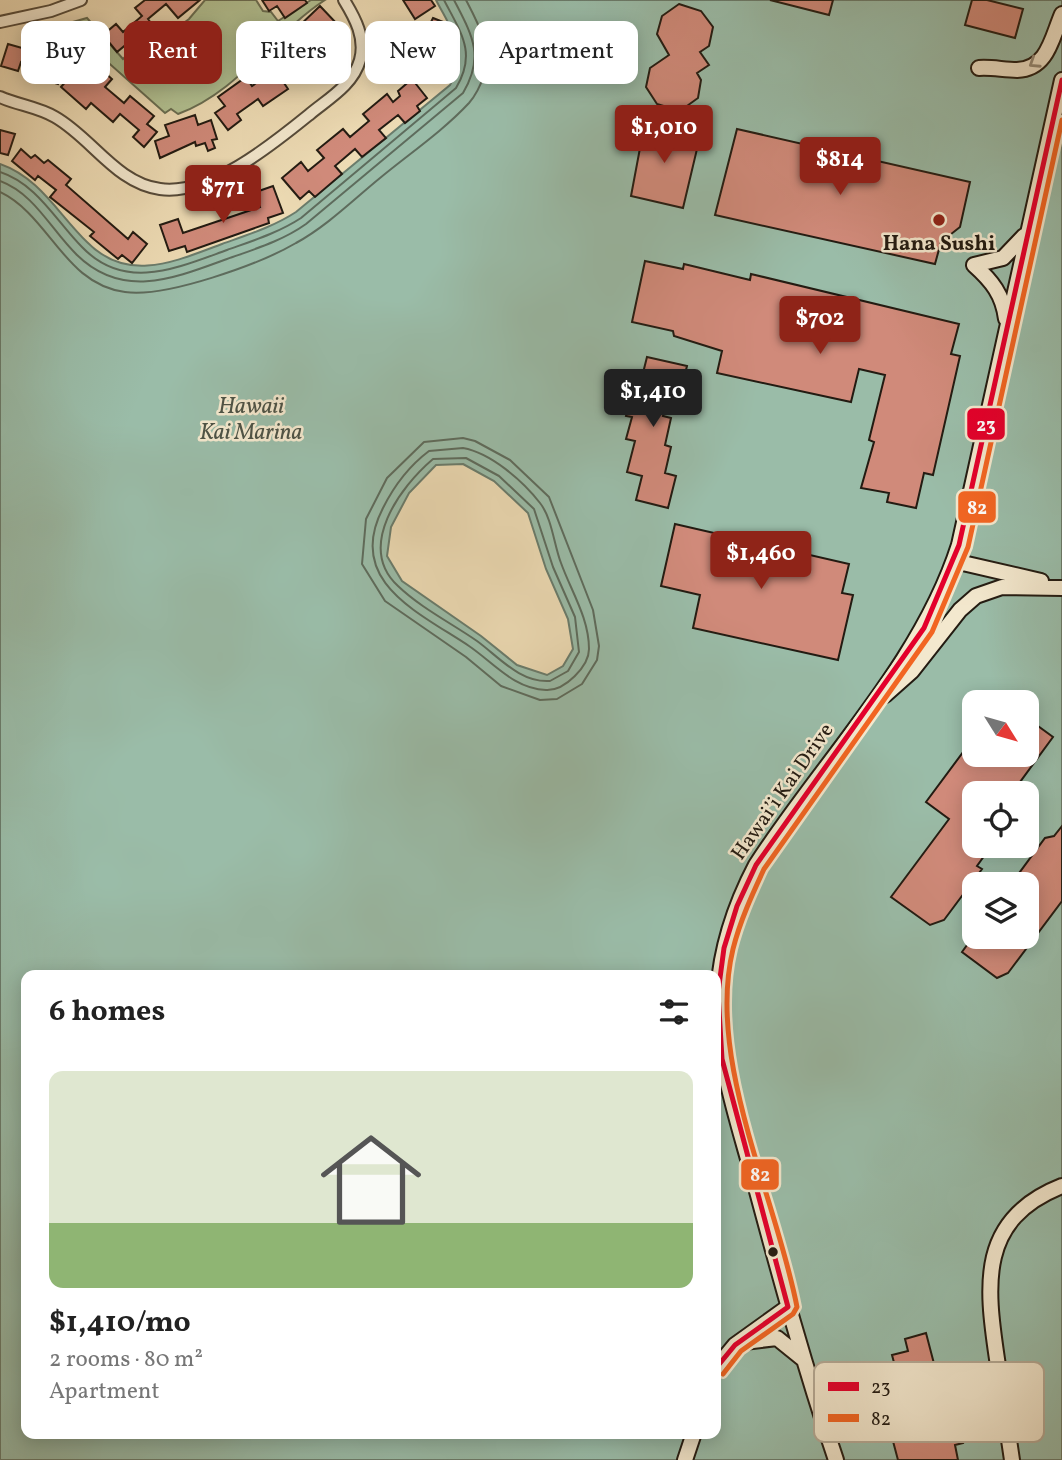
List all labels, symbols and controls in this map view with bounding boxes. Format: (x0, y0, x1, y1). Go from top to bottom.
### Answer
chip: Buy (21, 21, 110, 84)
chip: Rent (124, 21, 222, 84)
chip: Filters (236, 21, 351, 84)
chip: New (365, 21, 460, 84)
chip: Apartment (474, 21, 638, 84)
one-way arrow (1029, 54, 1042, 67)
pin: $1,010 (607, 106, 721, 165)
text: $1,010 (631, 112, 697, 144)
pin: $814 (799, 138, 881, 197)
text: $814 (816, 144, 864, 176)
pin: $771 (182, 166, 264, 225)
text: $771 (201, 172, 245, 204)
marker: Hana Sushi (931, 212, 947, 228)
place label: Hana Sushi (883, 230, 995, 259)
pin: $702 (779, 296, 861, 356)
text: $702 (795, 303, 845, 335)
pin: $1,410 (596, 370, 710, 429)
text: $1,410 (620, 376, 686, 408)
water label: Hawaii Kai Marina (200, 391, 303, 449)
line badge: 23 (966, 407, 1006, 441)
text: 23 (976, 413, 996, 439)
line badge: 82 (957, 490, 997, 524)
text: 82 (967, 496, 987, 522)
pin: $1,460 (704, 532, 818, 591)
text: $1,460 (726, 538, 796, 570)
north arrow (962, 690, 1040, 766)
map controls (962, 690, 1039, 949)
street label: Hawai’i Kai Drive (725, 718, 841, 866)
button: locate (962, 781, 1039, 858)
button: layers (962, 872, 1039, 949)
text: 6 homes (49, 991, 165, 1033)
icon: filters (655, 993, 693, 1031)
icon: home (308, 1117, 434, 1243)
line badge: 82 (740, 1158, 780, 1191)
text: 82 (750, 1163, 770, 1189)
unlabelled marker (766, 1245, 780, 1259)
text: $1,410/mo (49, 1302, 191, 1344)
text: 2 rooms · 80 m² (49, 1344, 203, 1376)
legend (814, 1362, 1044, 1442)
text: 23 (871, 1375, 890, 1401)
text: Apartment (49, 1376, 160, 1408)
text: 82 (871, 1407, 891, 1433)

